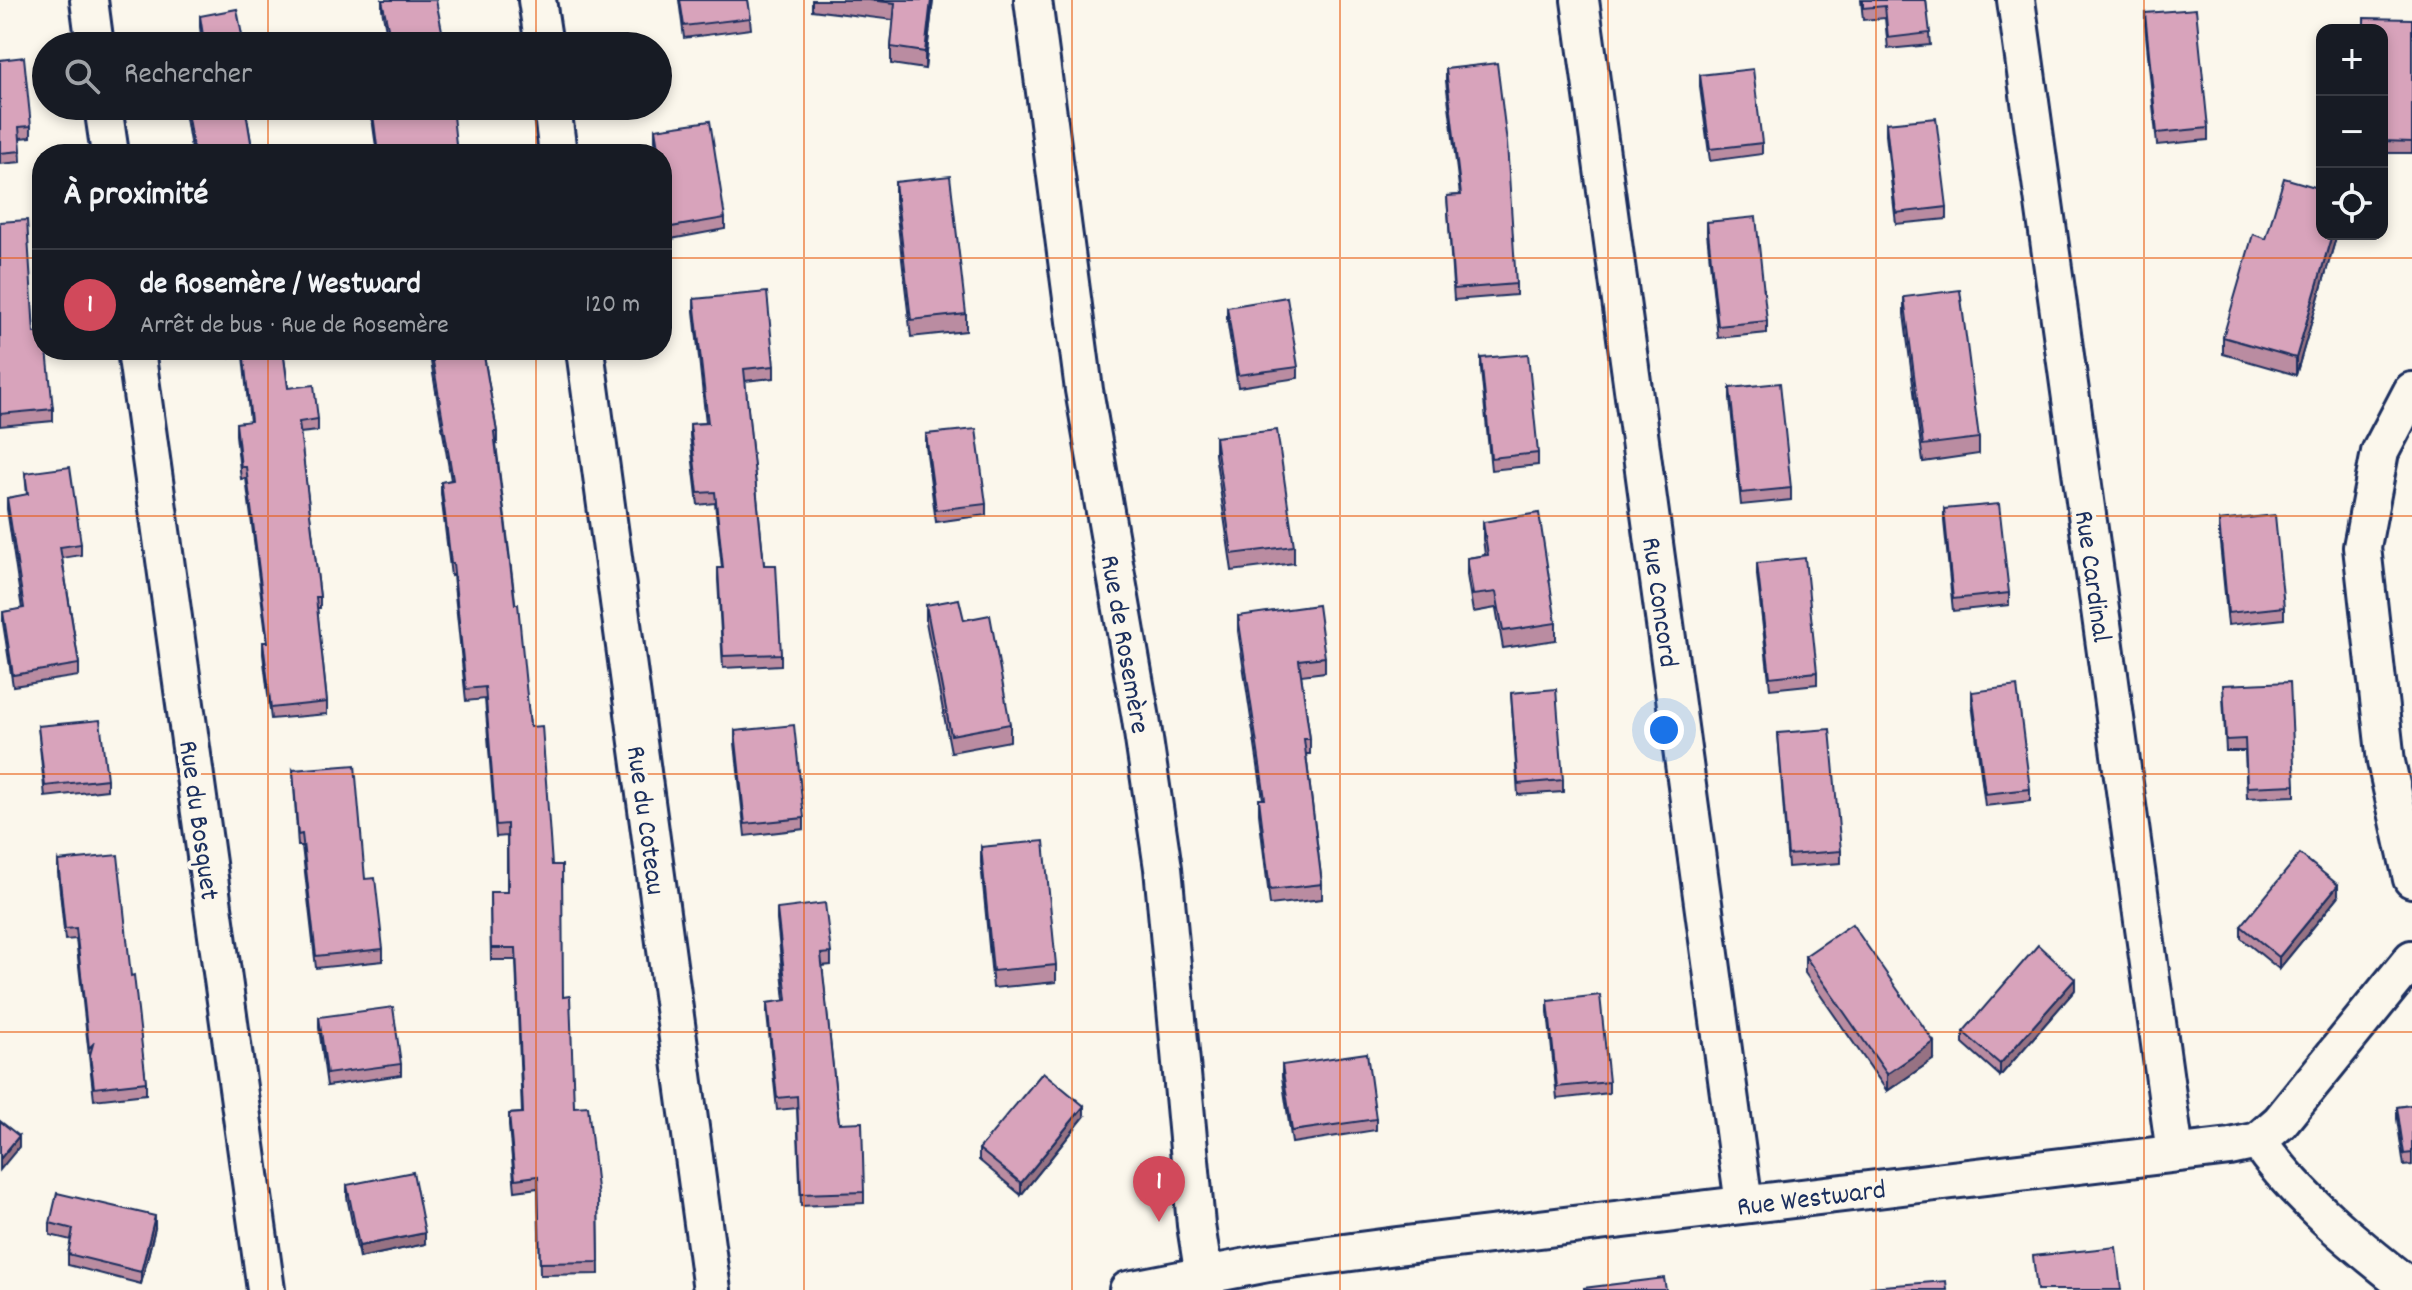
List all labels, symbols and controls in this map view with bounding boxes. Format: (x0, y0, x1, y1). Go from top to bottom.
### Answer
map controls (2316, 24, 2388, 240)
button: + (2316, 24, 2388, 96)
search box (32, 32, 672, 120)
icon: search (60, 54, 104, 98)
text: Rechercher (124, 55, 252, 98)
button: − (2316, 96, 2388, 168)
button: locate (2316, 168, 2388, 240)
text: À proximité (64, 172, 208, 221)
text: de Rosemère / Westward (140, 265, 421, 308)
text: 1 (87, 287, 93, 324)
text: 120 m (585, 287, 640, 324)
text: Arrêt de bus · Rue de Rosemère (140, 308, 449, 345)
street label: Rue Cardinal (2061, 508, 2119, 646)
street label: Rue Concord (1628, 535, 1686, 670)
street label: Rue de Rosemère (1087, 553, 1157, 737)
your location (1644, 710, 1684, 750)
street label: Rue du Bosquet (165, 738, 227, 903)
street label: Rue du Coteau (613, 744, 673, 898)
pin: 1 (1133, 1156, 1185, 1222)
street label: Rue Westward (1735, 1172, 1888, 1230)

